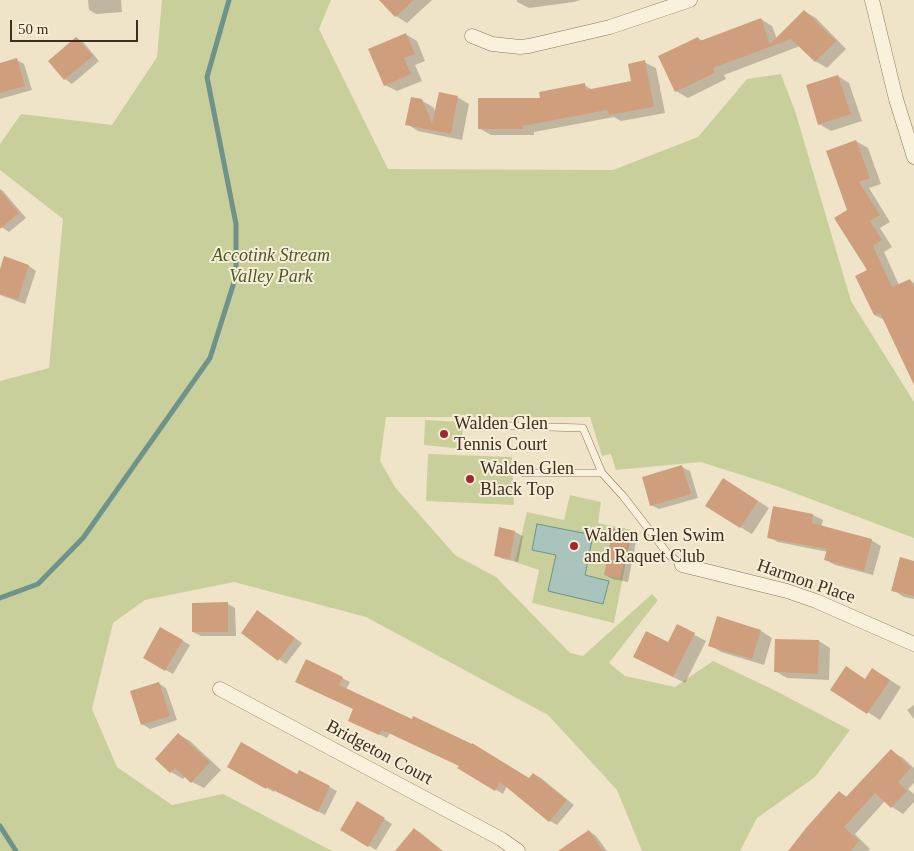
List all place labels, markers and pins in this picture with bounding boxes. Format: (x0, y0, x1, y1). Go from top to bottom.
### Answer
place label: Walden Glen Tennis Court (454, 413, 548, 456)
marker: Walden Glen Tennis Court (438, 428, 450, 440)
place label: Walden Glen Black Top (480, 458, 574, 500)
marker: Walden Glen Black Top (464, 473, 476, 485)
place label: Walden Glen Swim and Raquet Club (584, 525, 725, 568)
marker: Walden Glen Swim and Raquet Club (568, 540, 580, 552)

